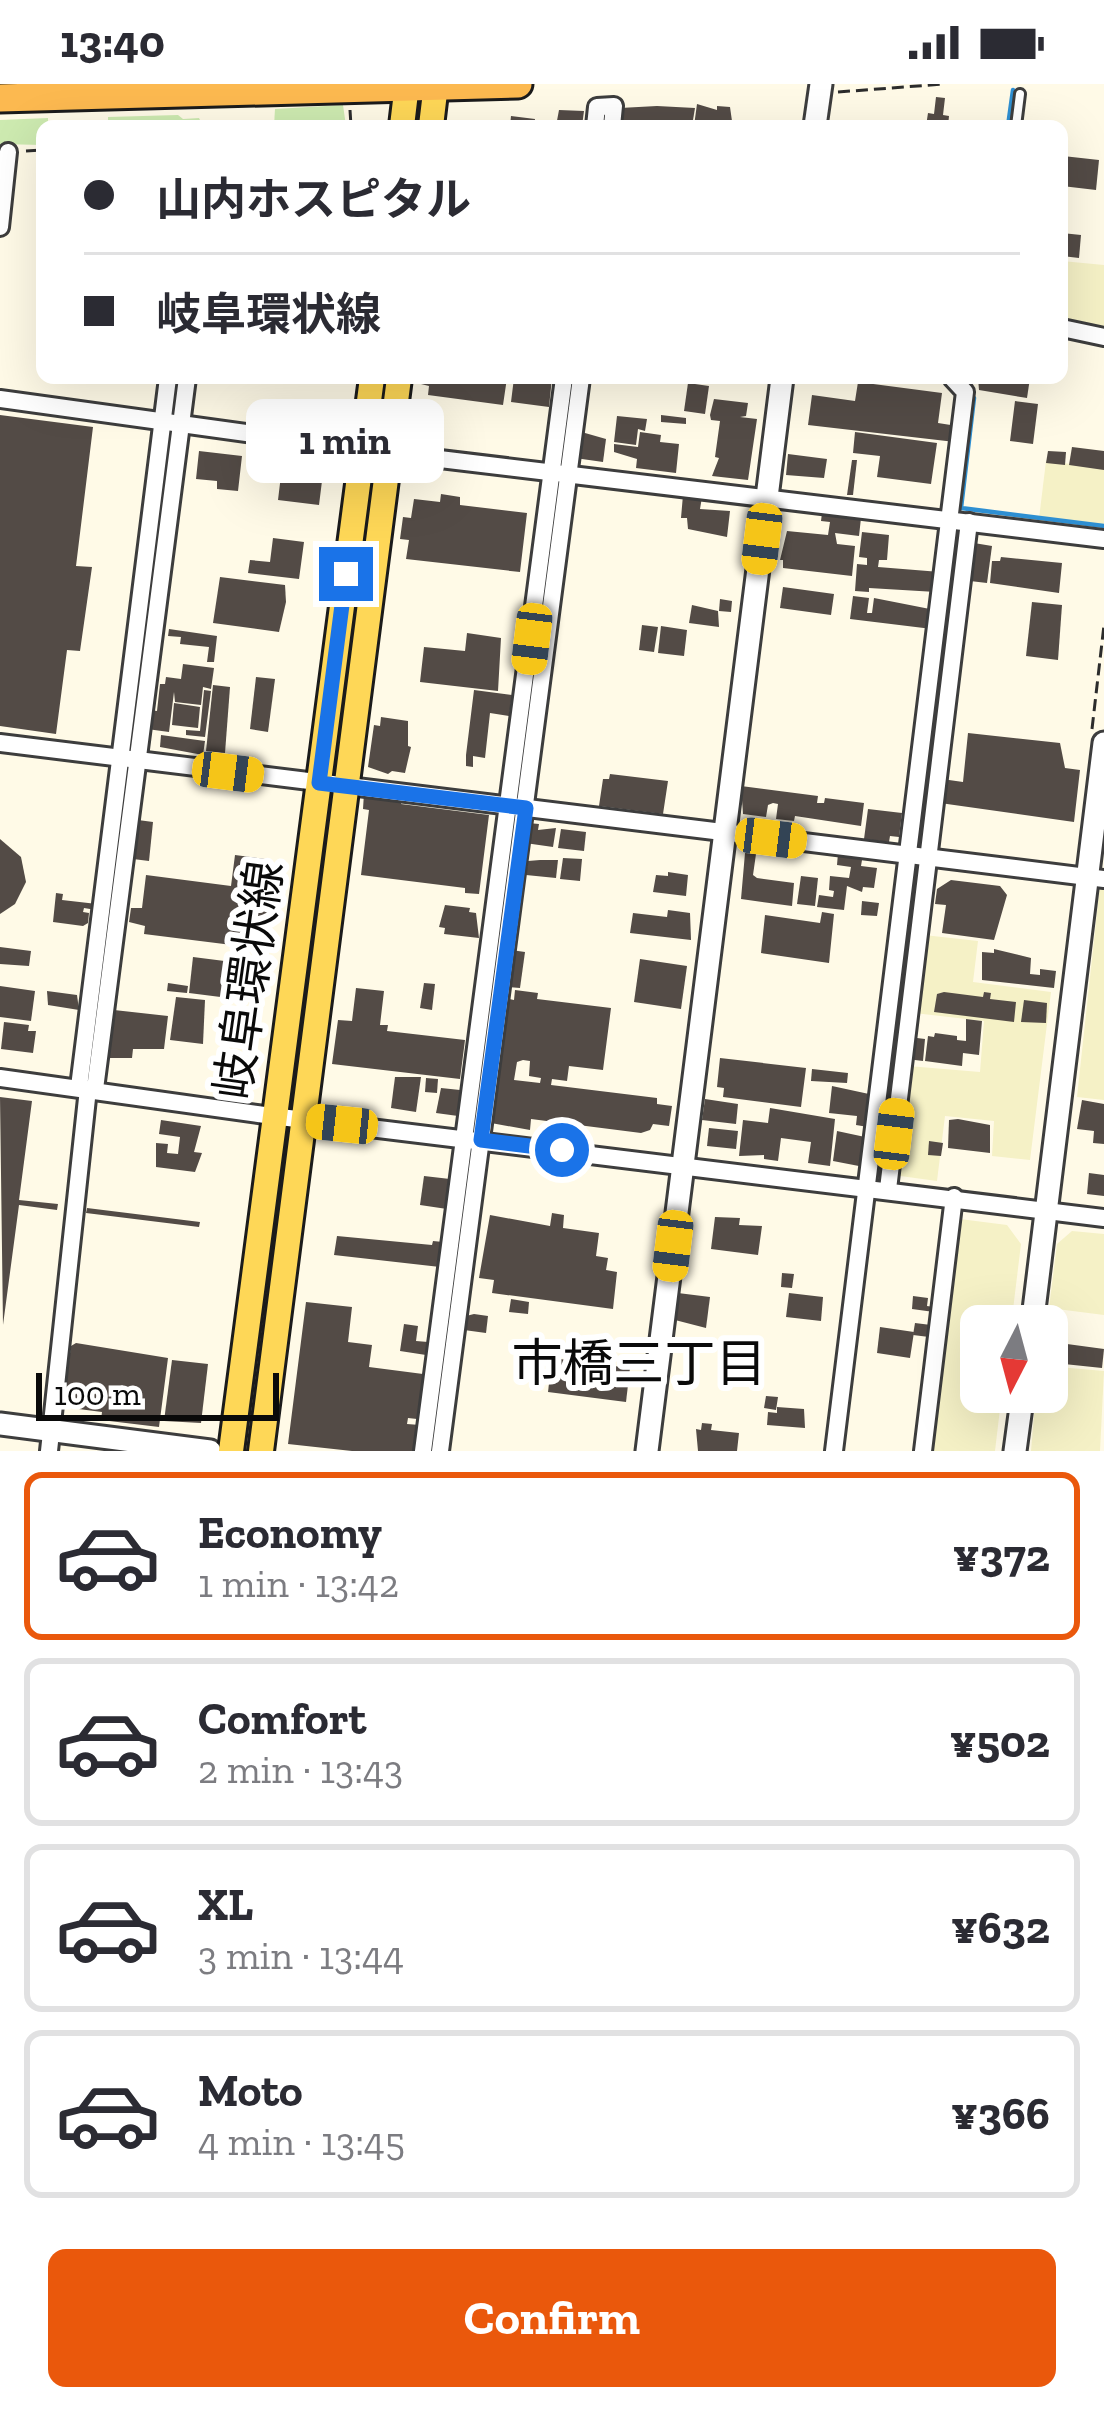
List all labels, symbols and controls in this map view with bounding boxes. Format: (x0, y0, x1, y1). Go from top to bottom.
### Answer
text: 13:40 (60, 15, 165, 69)
text: 山内ホスピタル (156, 173, 471, 227)
text: 岐阜環状線 (156, 288, 381, 342)
callout: 1 min (247, 400, 445, 484)
text: 1 min (299, 417, 391, 464)
car (740, 501, 784, 577)
route end (319, 547, 373, 601)
car (510, 601, 554, 677)
car (190, 750, 266, 794)
car (733, 816, 809, 860)
street label: 岐阜環状線 (204, 857, 294, 1103)
car (872, 1096, 916, 1172)
car (304, 1102, 380, 1146)
route start (535, 1123, 589, 1177)
car (651, 1208, 695, 1284)
north arrow (960, 1305, 1068, 1413)
map controls (960, 1305, 1068, 1413)
district label: 市橋三丁目 (511, 1333, 767, 1394)
scale bar (36, 1367, 279, 1420)
text: 100 m (54, 1374, 141, 1413)
icon: car (54, 1502, 162, 1610)
text: Economy (198, 1506, 382, 1560)
text: ¥372 (953, 1529, 1050, 1583)
text: 1 min · 13:42 (198, 1560, 399, 1607)
icon: car (54, 1688, 162, 1796)
text: Comfort (198, 1692, 366, 1746)
text: ¥502 (950, 1715, 1050, 1769)
text: 2 min · 13:43 (198, 1746, 403, 1793)
icon: car (54, 1874, 162, 1982)
text: XL (198, 1878, 253, 1932)
text: ¥632 (951, 1901, 1050, 1955)
text: 3 min · 13:44 (198, 1932, 404, 1979)
icon: car (54, 2060, 162, 2168)
text: Moto (198, 2064, 303, 2118)
text: ¥366 (951, 2087, 1050, 2141)
text: 4 min · 13:45 (198, 2118, 405, 2165)
button: Confirm (48, 2249, 1056, 2387)

